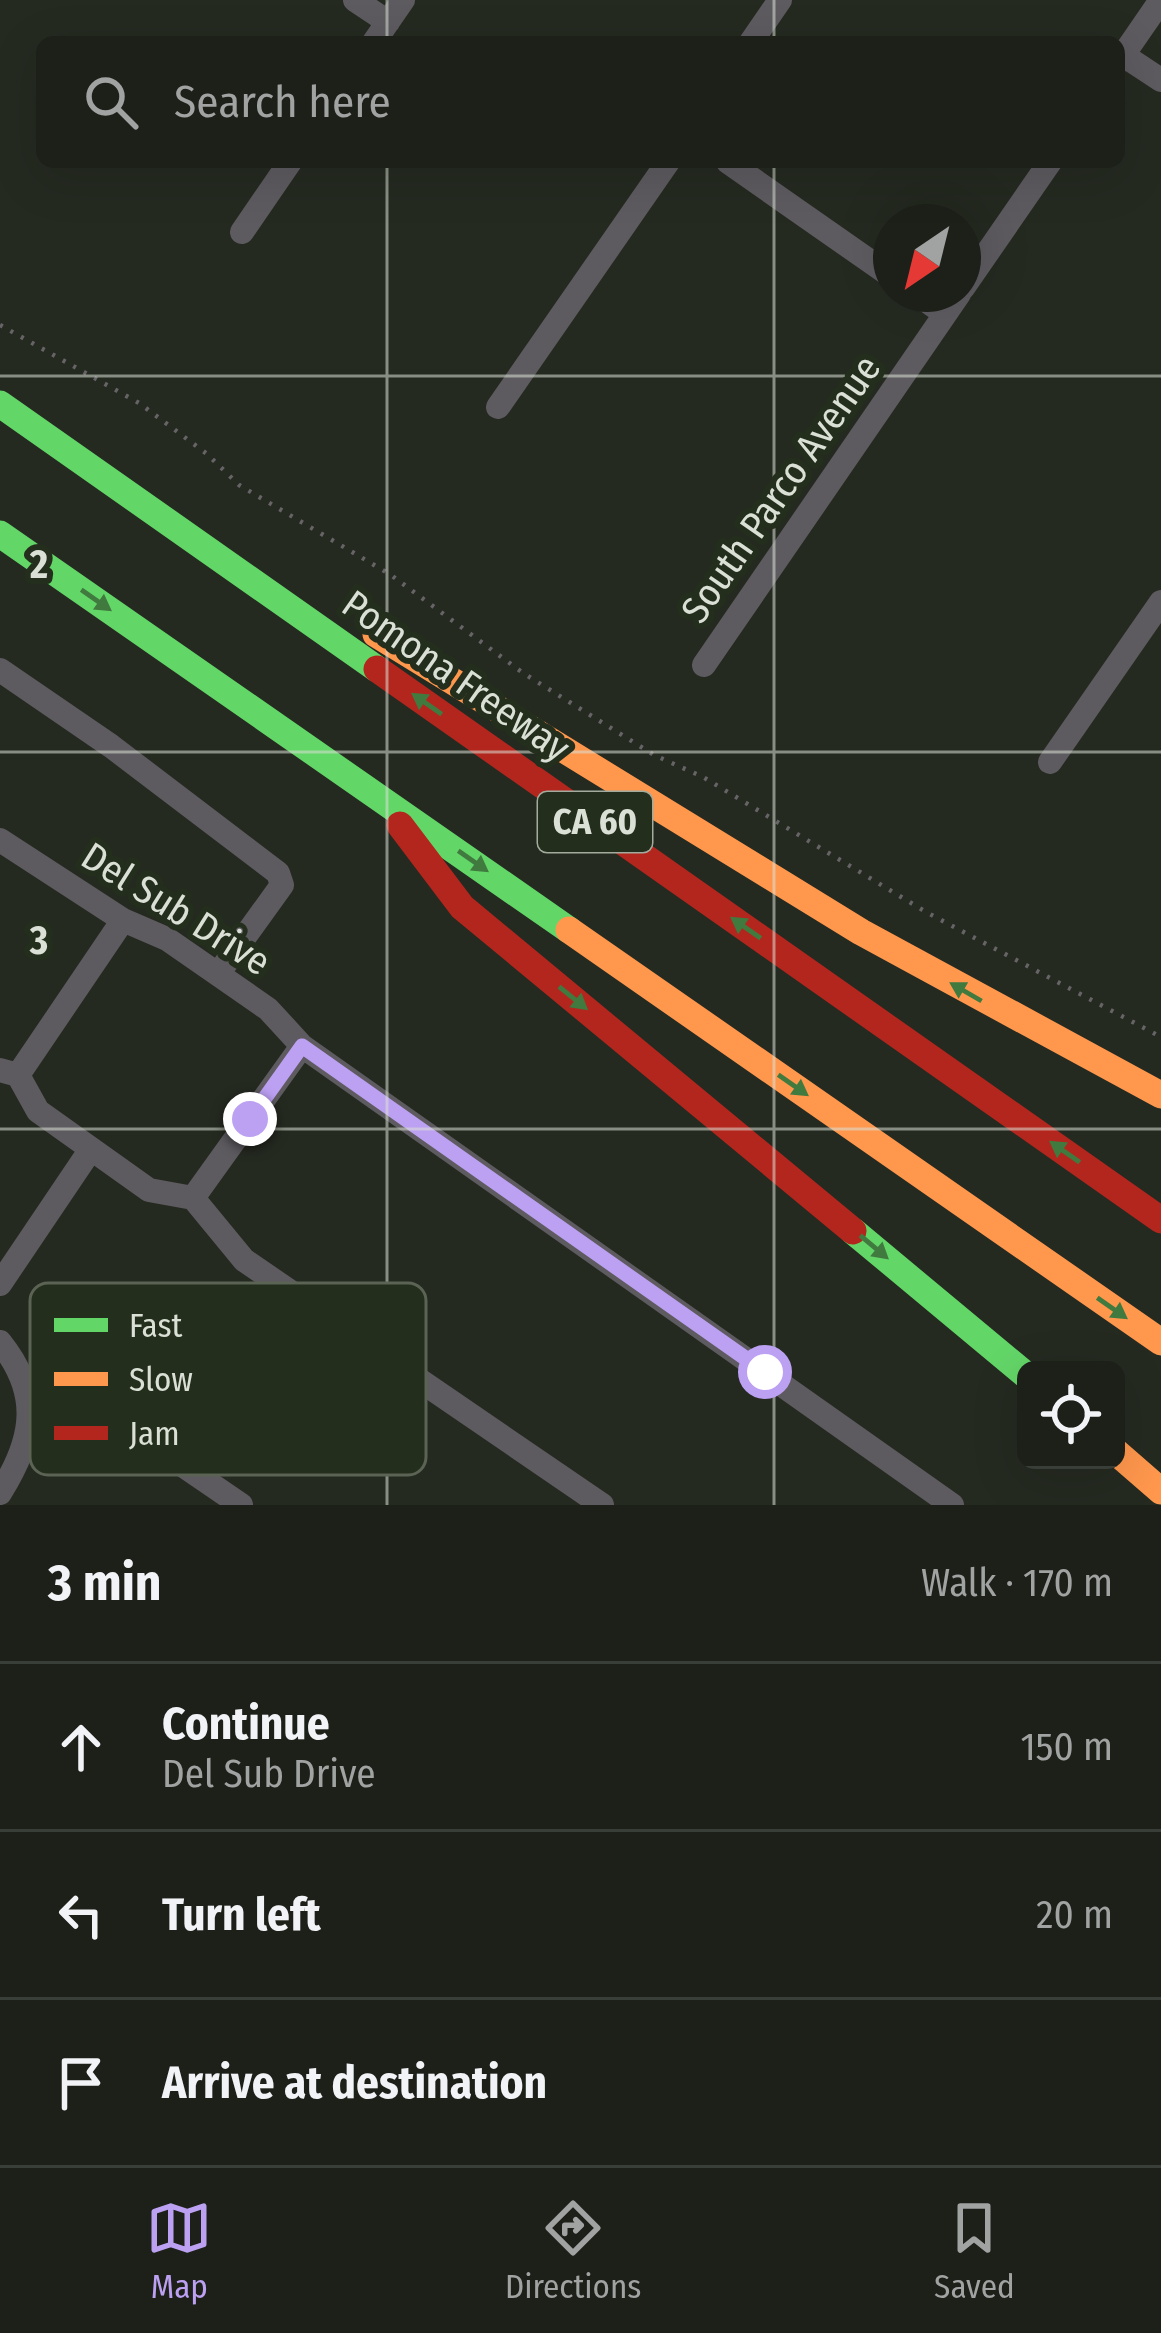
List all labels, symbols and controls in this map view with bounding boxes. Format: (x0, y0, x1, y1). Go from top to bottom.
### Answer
search box (36, 36, 1125, 168)
icon: search (78, 69, 144, 135)
text: Search here (174, 75, 391, 129)
north arrow (873, 204, 981, 312)
street label: South Parco Avenue (672, 347, 890, 631)
text: 2 (29, 542, 48, 588)
street label: Pomona Freeway (334, 581, 579, 772)
one-way arrow (80, 588, 113, 611)
one-way arrow (411, 693, 443, 716)
road number: CA 60 (538, 792, 652, 852)
street label: Del Sub Drive (73, 833, 279, 985)
one-way arrow (457, 849, 489, 872)
one-way arrow (730, 917, 762, 940)
text: 3 (29, 918, 48, 964)
one-way arrow (949, 982, 983, 1003)
one-way arrow (558, 985, 588, 1011)
one-way arrow (776, 1073, 809, 1096)
route end (223, 1092, 277, 1146)
one-way arrow (1049, 1141, 1081, 1164)
one-way arrow (859, 1233, 889, 1259)
legend (30, 1283, 426, 1475)
one-way arrow (1096, 1296, 1128, 1319)
text: Fast (129, 1306, 183, 1346)
route start (738, 1345, 792, 1399)
text: Slow (129, 1360, 193, 1400)
map controls (1017, 1361, 1125, 1469)
button: locate (1017, 1361, 1125, 1469)
text: Jam (129, 1414, 180, 1454)
text: 3 min (48, 1552, 162, 1614)
text: Walk · 170 m (921, 1560, 1113, 1606)
text: Continue (162, 1697, 330, 1751)
icon: ahead (48, 1714, 114, 1780)
text: 150 m (1020, 1724, 1113, 1770)
text: Del Sub Drive (162, 1751, 376, 1797)
icon: left (48, 1882, 114, 1948)
text: Turn left (162, 1888, 321, 1942)
text: 20 m (1036, 1892, 1113, 1938)
icon: arrive (48, 2050, 114, 2116)
text: Arrive at destination (162, 2056, 547, 2110)
tab: Map (146, 2195, 212, 2307)
tab: Directions (505, 2195, 641, 2307)
tab: Saved (934, 2195, 1015, 2307)

